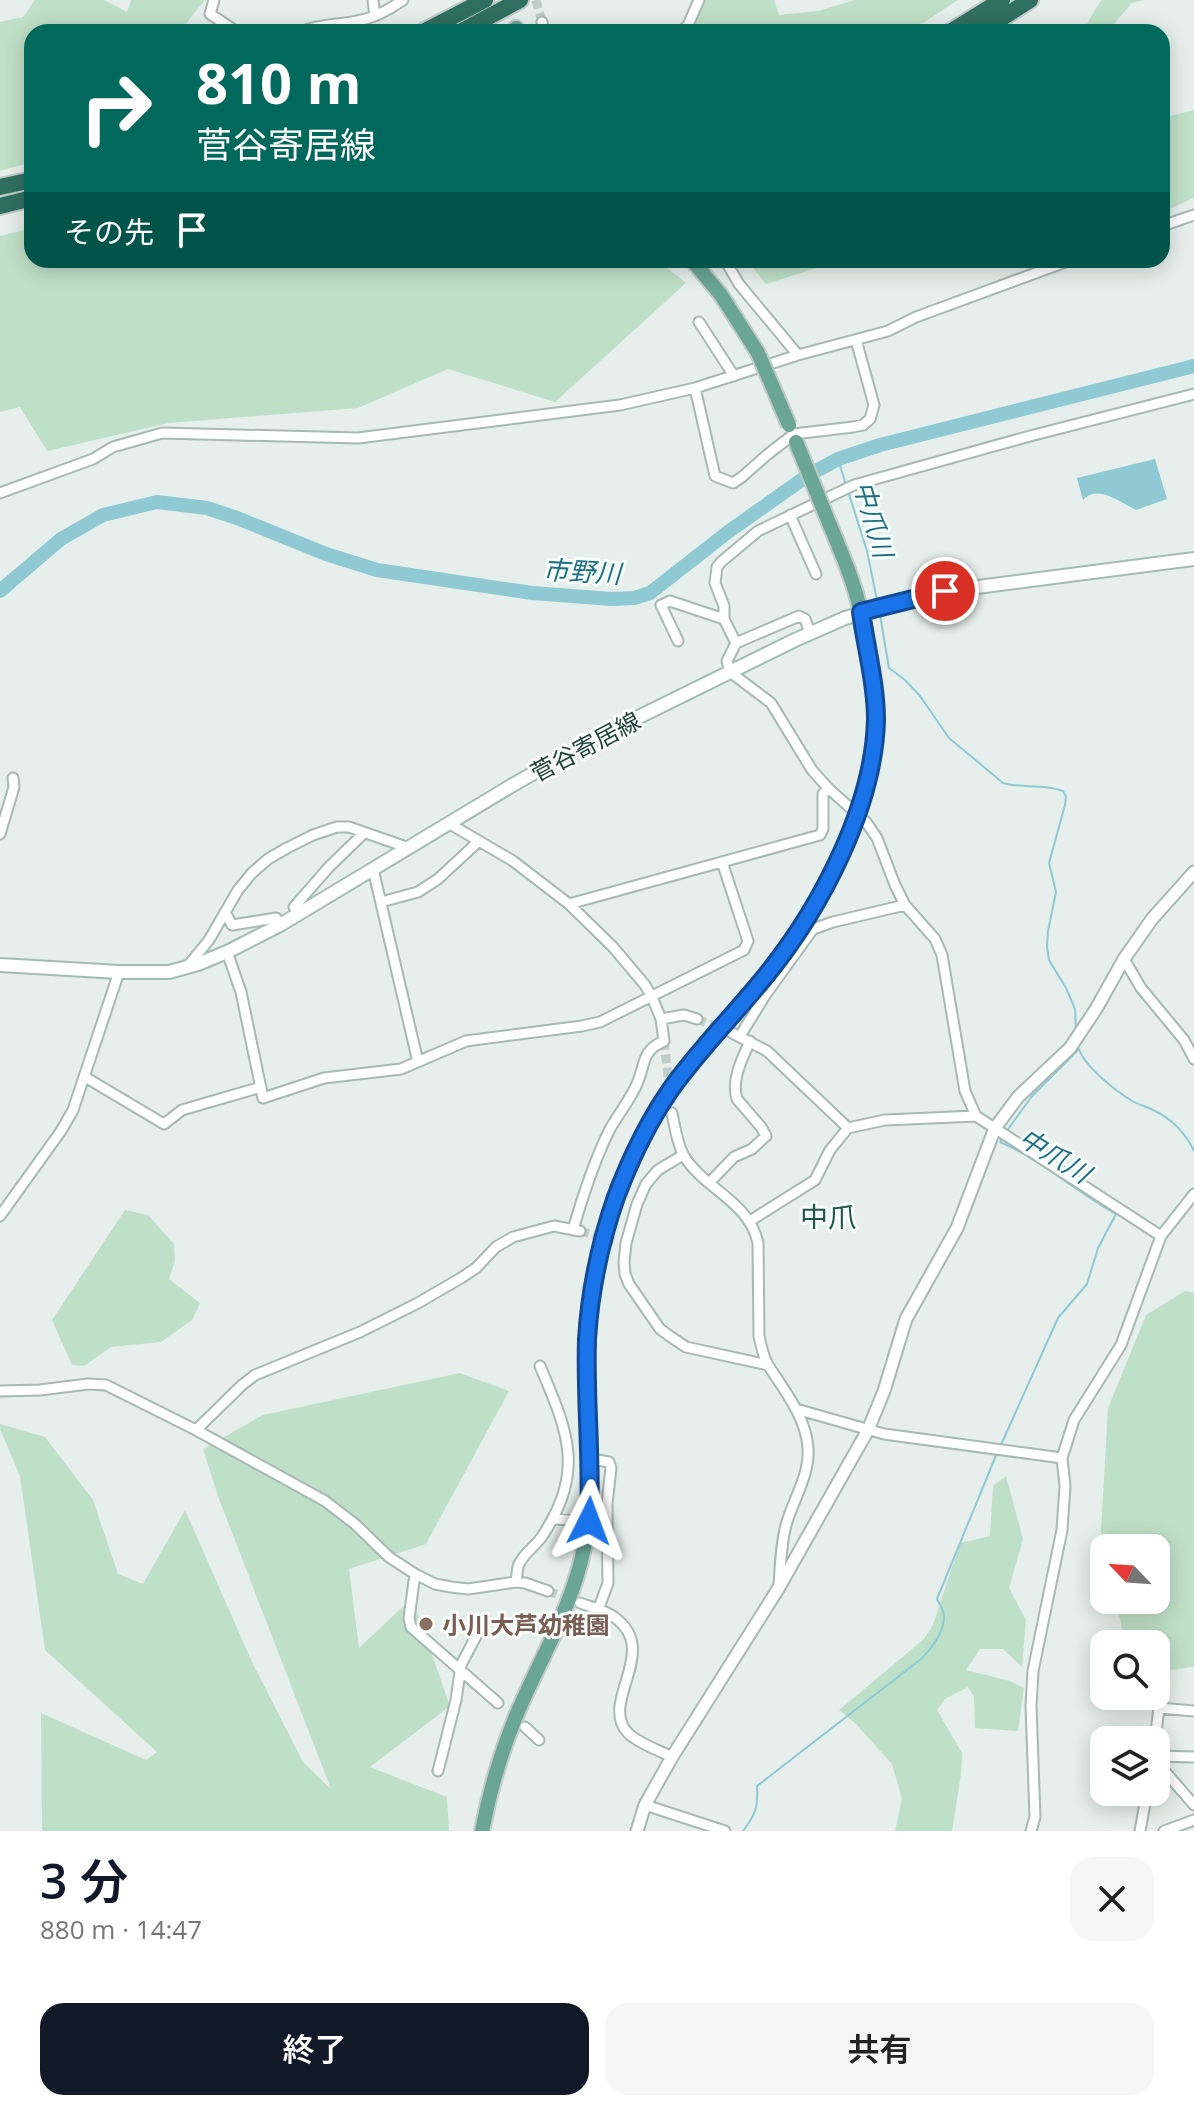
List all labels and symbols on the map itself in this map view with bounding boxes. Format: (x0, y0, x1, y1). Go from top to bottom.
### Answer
water label: 中爪川 (846, 477, 903, 564)
water label: 市野川 (542, 551, 625, 591)
pin (911, 557, 979, 625)
street label: 菅谷寄居線 (524, 703, 646, 789)
water label: 中爪川 (1012, 1119, 1100, 1193)
district label: 中爪 (800, 1197, 856, 1235)
position arrow (547, 1479, 631, 1563)
north arrow (1090, 1534, 1170, 1614)
place label: 小川大芦幼稚園 (442, 1608, 610, 1641)
marker: 小川大芦幼稚園 (417, 1615, 435, 1633)

